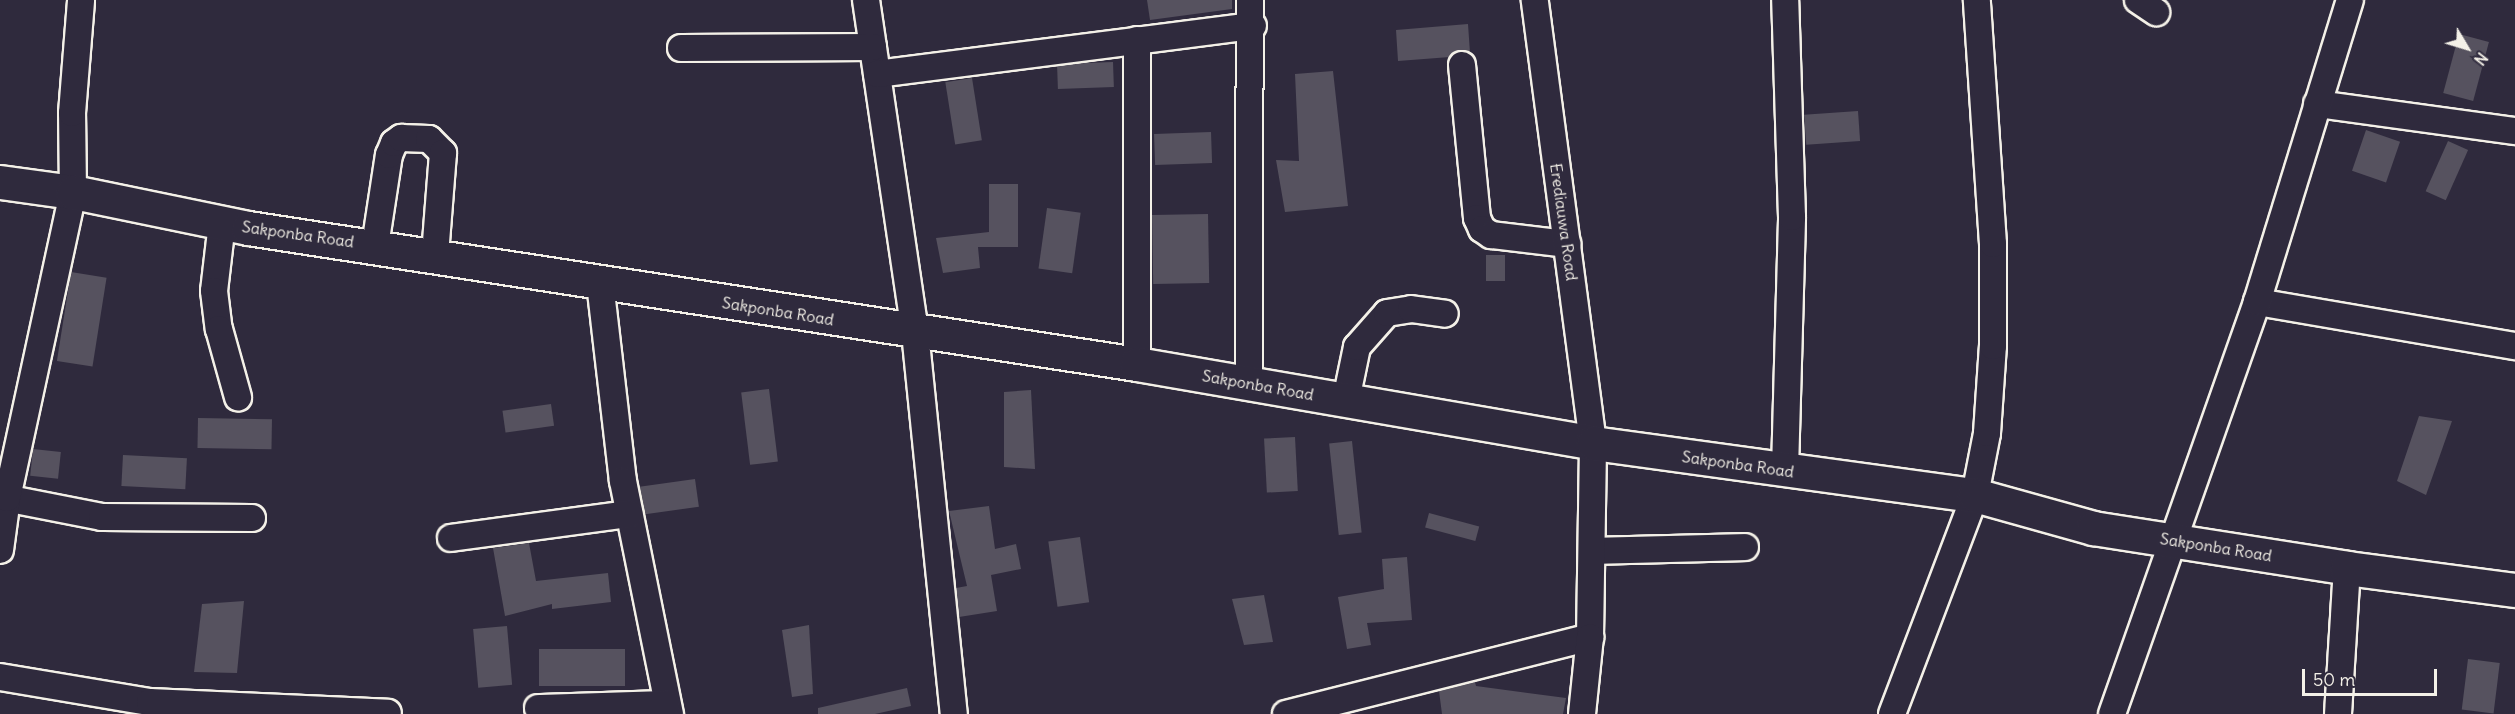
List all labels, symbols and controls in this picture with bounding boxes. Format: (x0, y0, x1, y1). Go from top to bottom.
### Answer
north arrow (2437, 18, 2497, 78)
text: N (2470, 49, 2492, 70)
street label: Erediauwa Road (1546, 162, 1582, 282)
street label: Sakponba Road (241, 217, 355, 251)
street label: Sakponba Road (721, 293, 835, 329)
street label: Sakponba Road (1201, 366, 1315, 404)
street label: Sakponba Road (1681, 447, 1795, 481)
street label: Sakponba Road (2159, 529, 2273, 565)
scale bar (2305, 657, 2440, 695)
text: 50 m (2313, 668, 2355, 691)

